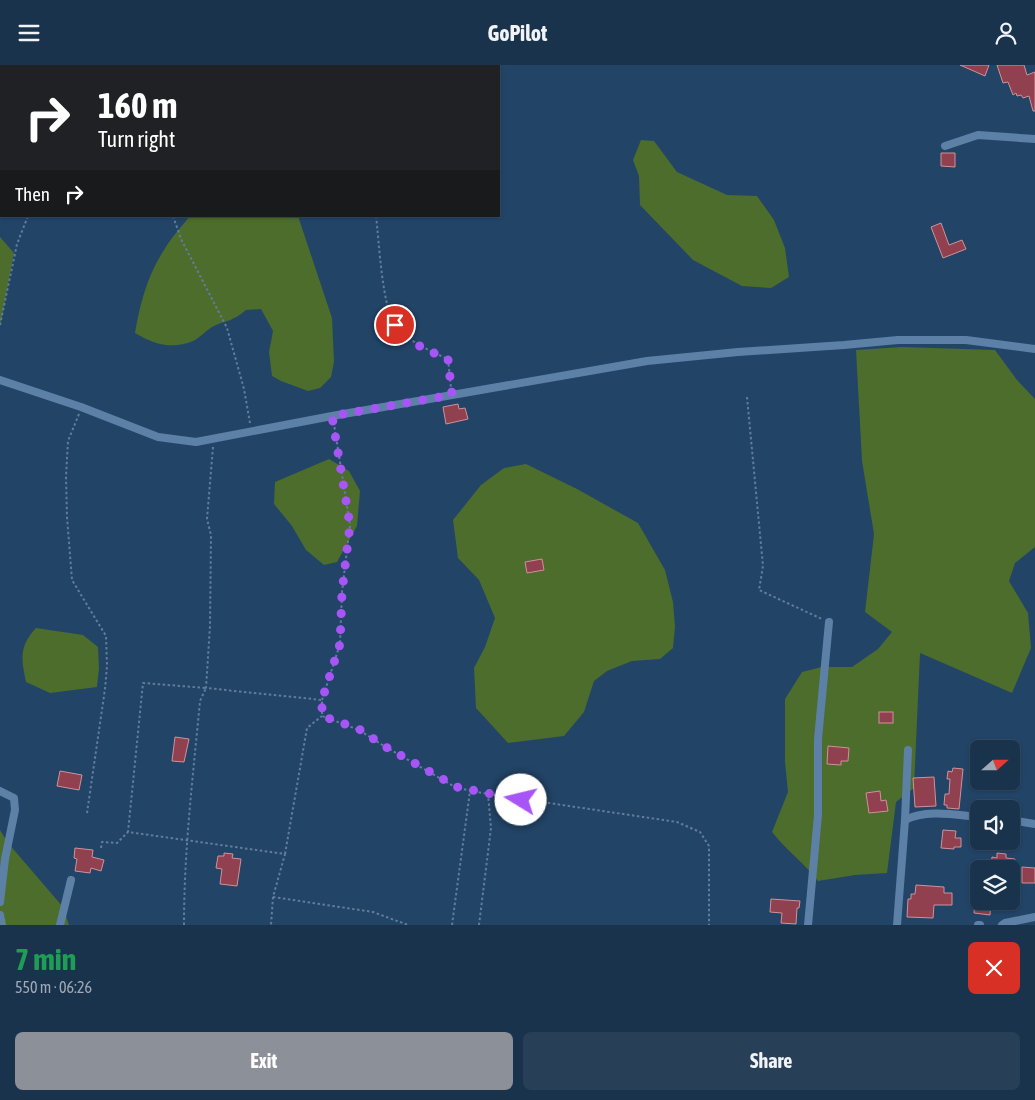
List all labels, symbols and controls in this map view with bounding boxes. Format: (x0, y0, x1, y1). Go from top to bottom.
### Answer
icon: menu (15, 19, 43, 47)
icon: person (992, 19, 1020, 47)
text: GoPilot (488, 20, 547, 46)
icon: right (15, 85, 80, 150)
text: 160 m (98, 85, 177, 125)
text: Turn right (98, 126, 175, 152)
icon: right (60, 180, 88, 208)
text: Then (15, 183, 50, 205)
pin (374, 304, 416, 346)
icon: arrive (381, 311, 409, 339)
north arrow (970, 740, 1020, 790)
map controls (970, 740, 1020, 910)
position arrow (494, 773, 546, 825)
button: sound (970, 800, 1020, 850)
button: layers (970, 860, 1020, 910)
text: 7 min (15, 942, 76, 976)
button: close (968, 942, 1020, 994)
text: 550 m · 06:26 (15, 978, 92, 996)
button: Exit (15, 1032, 513, 1090)
button: Share (523, 1032, 1020, 1090)

